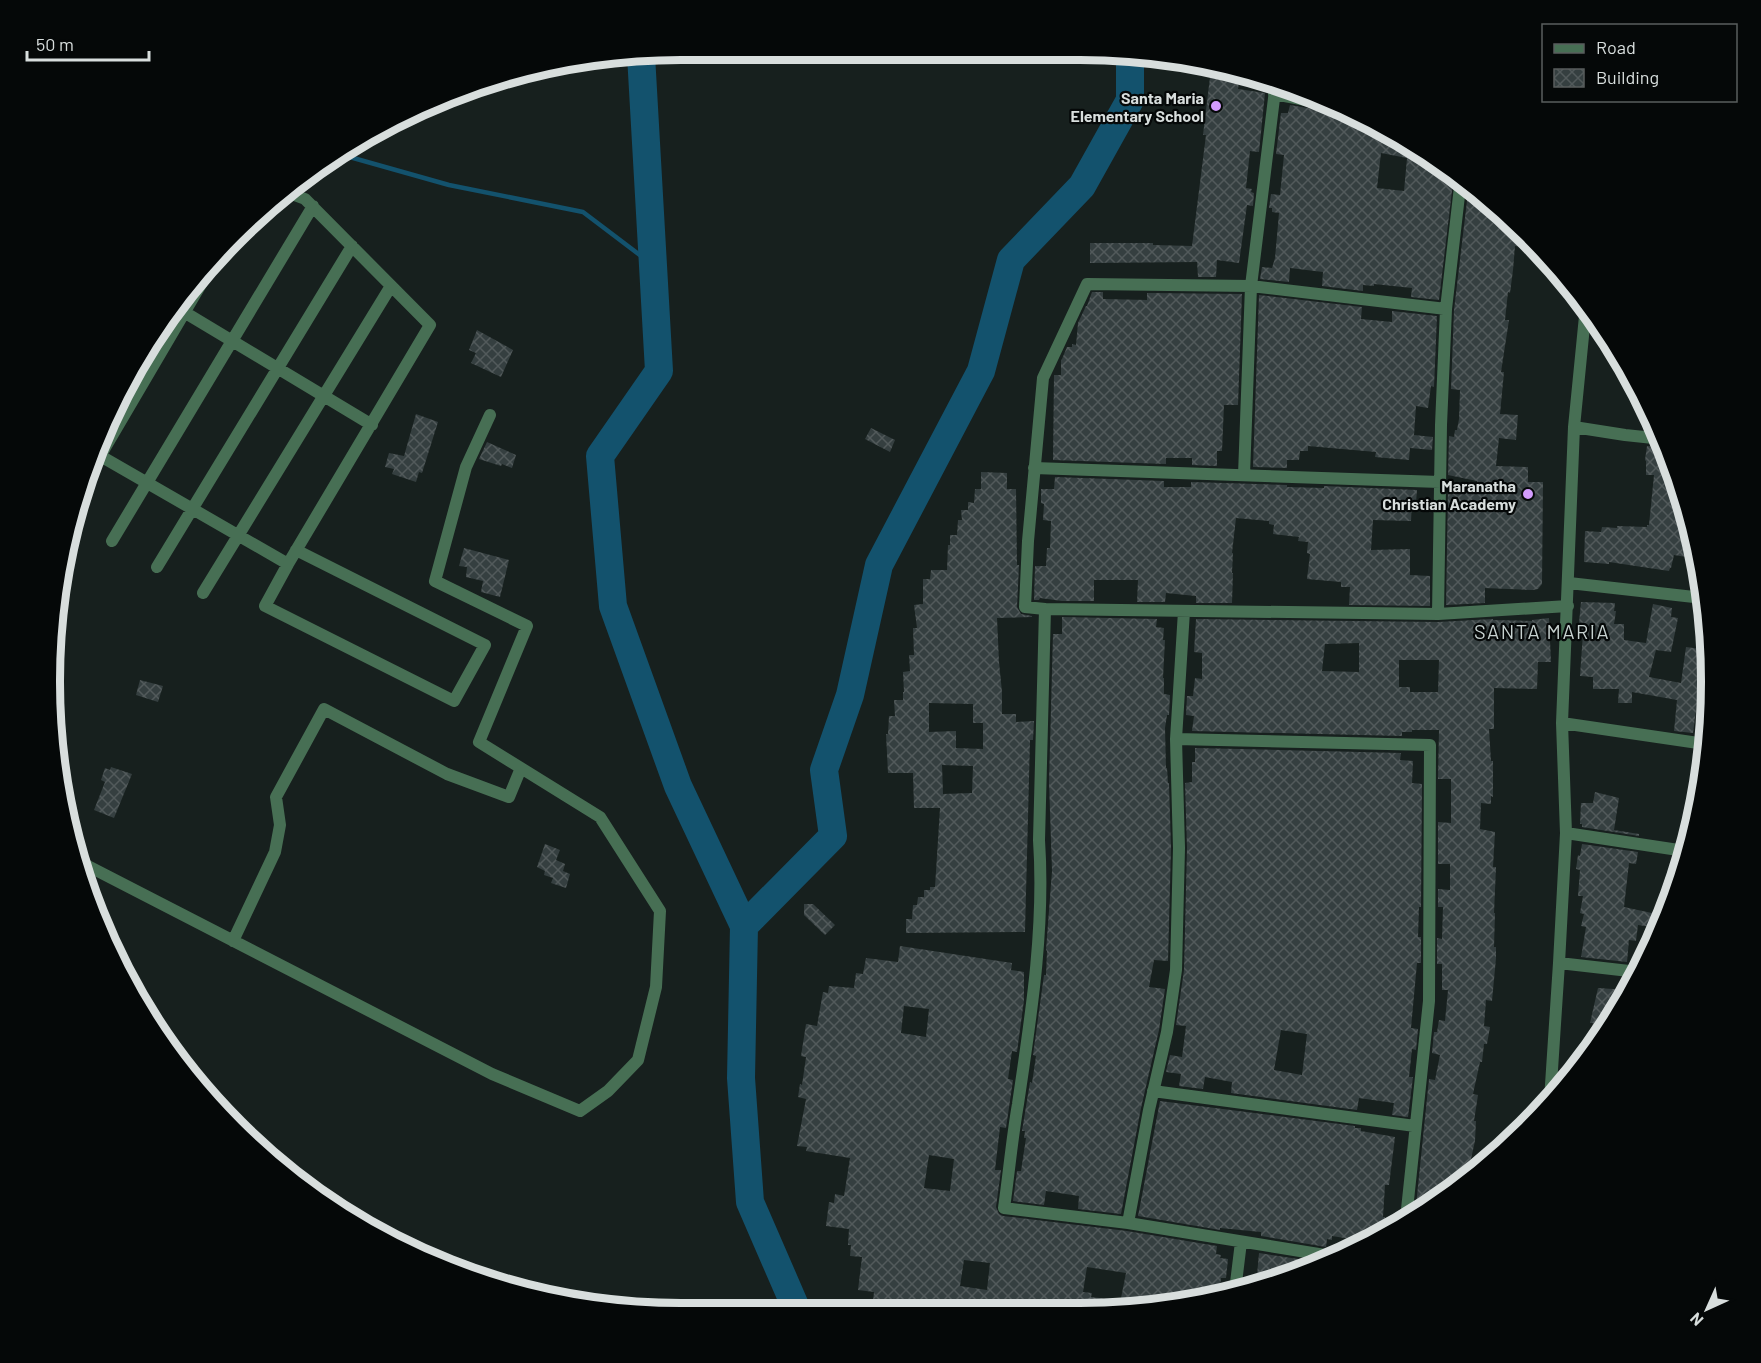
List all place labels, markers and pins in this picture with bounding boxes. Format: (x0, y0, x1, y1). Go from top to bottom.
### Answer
place label: Santa Maria Elementary School (1071, 88, 1204, 125)
marker: Santa Maria Elementary School (1209, 99, 1223, 113)
place label: Maranatha Christian Academy (1382, 476, 1516, 513)
marker: Maranatha Christian Academy (1521, 487, 1535, 501)

